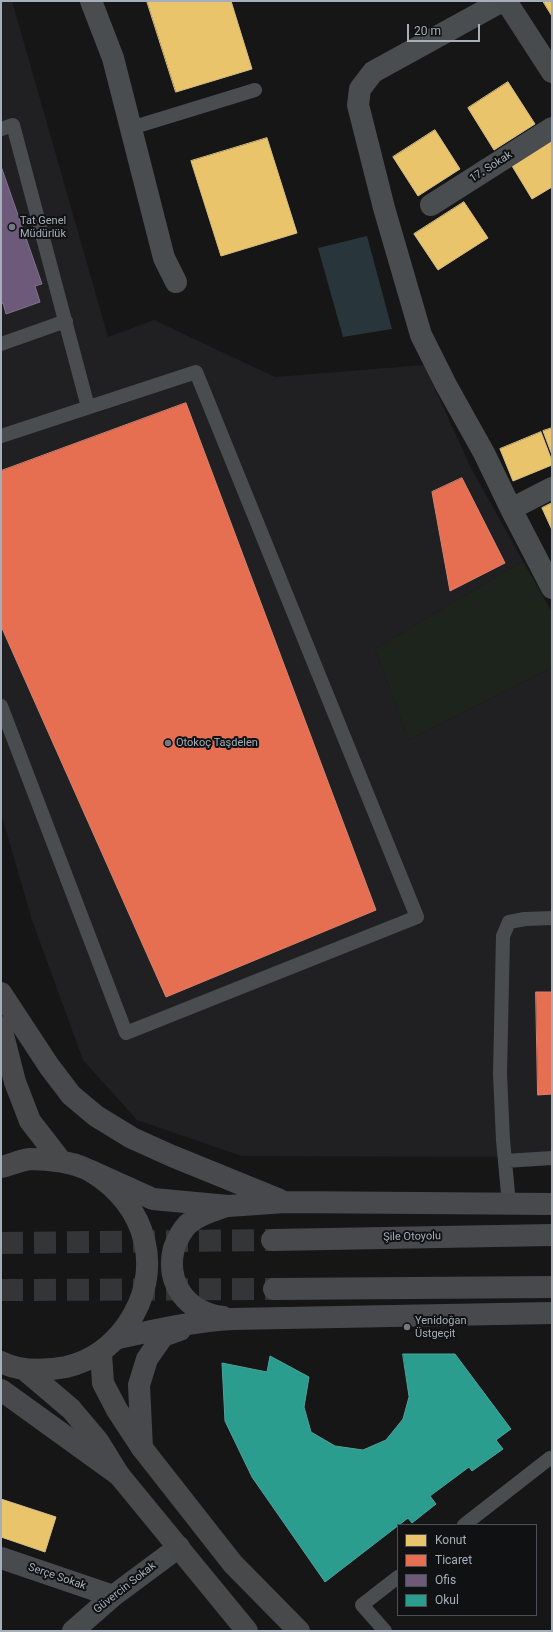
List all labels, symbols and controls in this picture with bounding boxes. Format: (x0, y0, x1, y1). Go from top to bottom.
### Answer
scale bar (409, 16, 482, 42)
text: 20 m (414, 24, 441, 38)
street label: 17. Sokak (467, 148, 515, 186)
place label: Tat Genel Müdürlük (20, 214, 66, 240)
marker: Tat Genel Müdürlük (7, 222, 17, 232)
place label: Otokoç Taşdelen (176, 736, 258, 750)
marker: Otokoç Taşdelen (163, 738, 173, 748)
street label: Şile Otoyolu (383, 1230, 441, 1244)
place label: Yenidoğan Üstgeçit (415, 1314, 467, 1340)
marker: Yenidoğan Üstgeçit (402, 1322, 412, 1332)
legend (397, 1524, 537, 1616)
text: Konut (435, 1533, 466, 1547)
text: Ticaret (435, 1553, 472, 1567)
street label: Güvercin Sokak (91, 1560, 159, 1616)
street label: Serçe Sokak (26, 1561, 88, 1593)
text: Ofis (435, 1573, 456, 1587)
text: Okul (435, 1593, 459, 1607)

